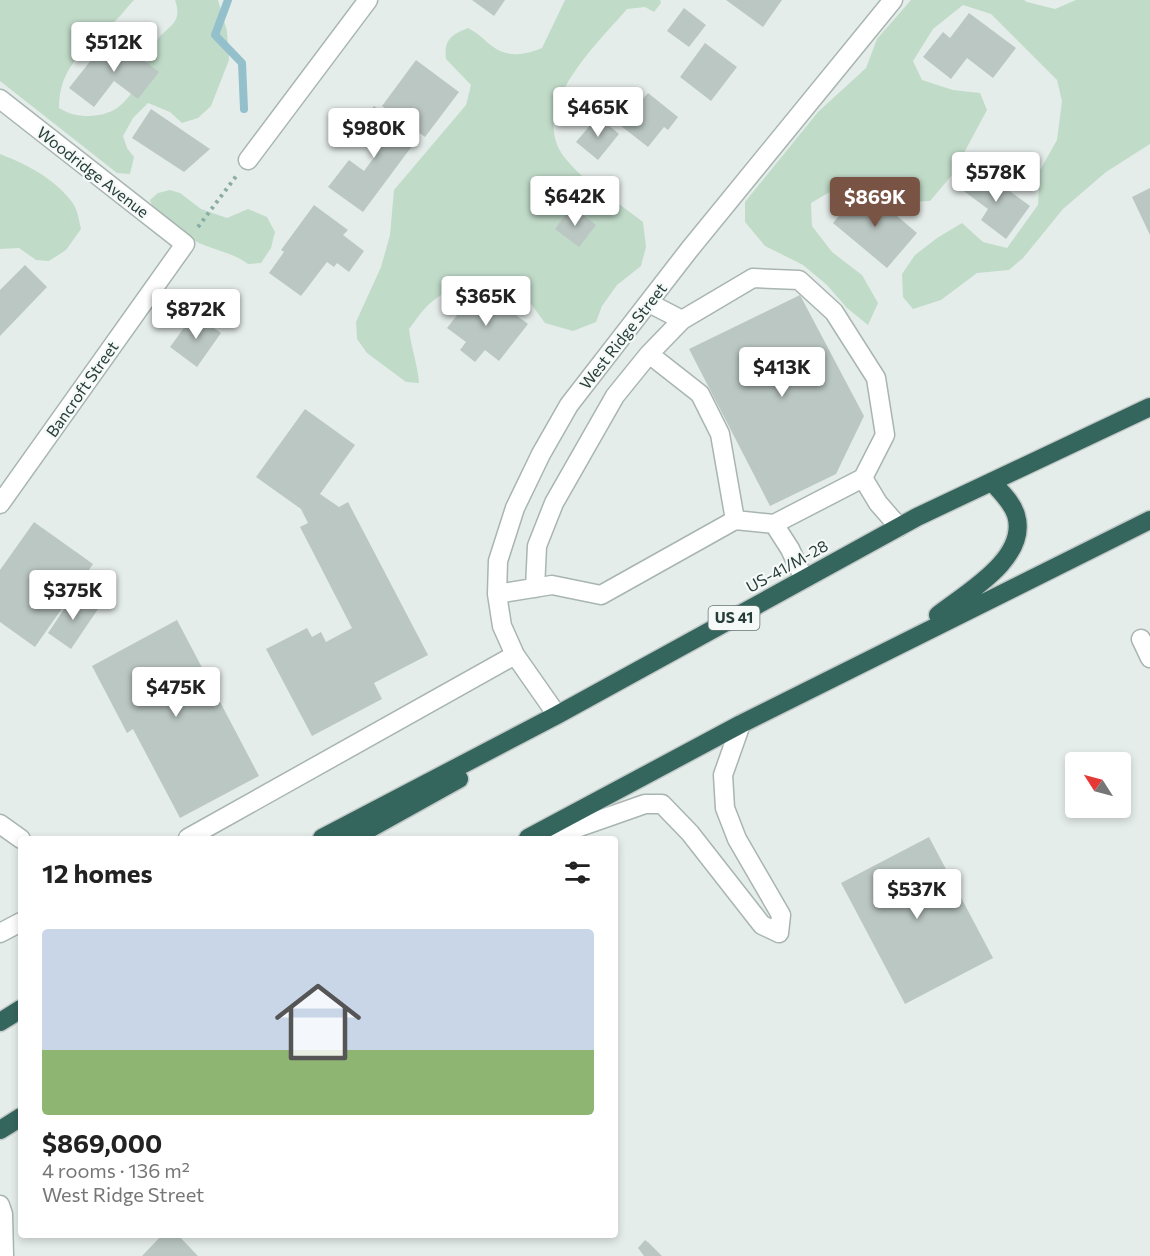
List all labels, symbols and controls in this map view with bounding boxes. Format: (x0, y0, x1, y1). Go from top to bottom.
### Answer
pin: $512K (72, 22, 156, 73)
text: $512K (85, 29, 143, 53)
pin: $465K (556, 87, 640, 138)
text: $465K (567, 94, 629, 118)
pin: $980K (332, 108, 416, 159)
text: $980K (342, 115, 406, 139)
street label: Woodridge Avenue (34, 122, 153, 221)
pin: $578K (954, 152, 1038, 203)
text: $578K (966, 159, 1026, 183)
pin: $642K (533, 176, 617, 227)
pin: $869K (833, 177, 917, 228)
text: $642K (544, 183, 606, 207)
text: $869K (844, 184, 906, 208)
pin: $365K (444, 276, 528, 327)
street label: West Ridge Street (575, 278, 670, 393)
text: $365K (455, 283, 517, 307)
pin: $872K (154, 289, 238, 340)
text: $872K (166, 296, 226, 320)
street label: Bancroft Street (42, 337, 122, 440)
pin: $413K (740, 347, 824, 398)
text: $413K (753, 354, 811, 378)
street label: US-41/M-28 (743, 535, 831, 596)
pin: $375K (31, 570, 115, 621)
text: $375K (43, 577, 103, 601)
road number: US 41 (708, 606, 760, 630)
pin: $475K (134, 667, 218, 718)
text: $475K (146, 674, 206, 698)
north arrow (1065, 752, 1131, 818)
map controls (1065, 752, 1131, 818)
icon: filters (561, 856, 594, 889)
text: 12 homes (42, 857, 153, 888)
pin: $537K (875, 869, 959, 920)
text: $537K (887, 876, 947, 900)
icon: home (264, 968, 372, 1076)
text: $869,000 (42, 1127, 162, 1158)
text: 4 rooms · 136 m² (42, 1158, 190, 1182)
text: West Ridge Street (42, 1182, 204, 1206)

